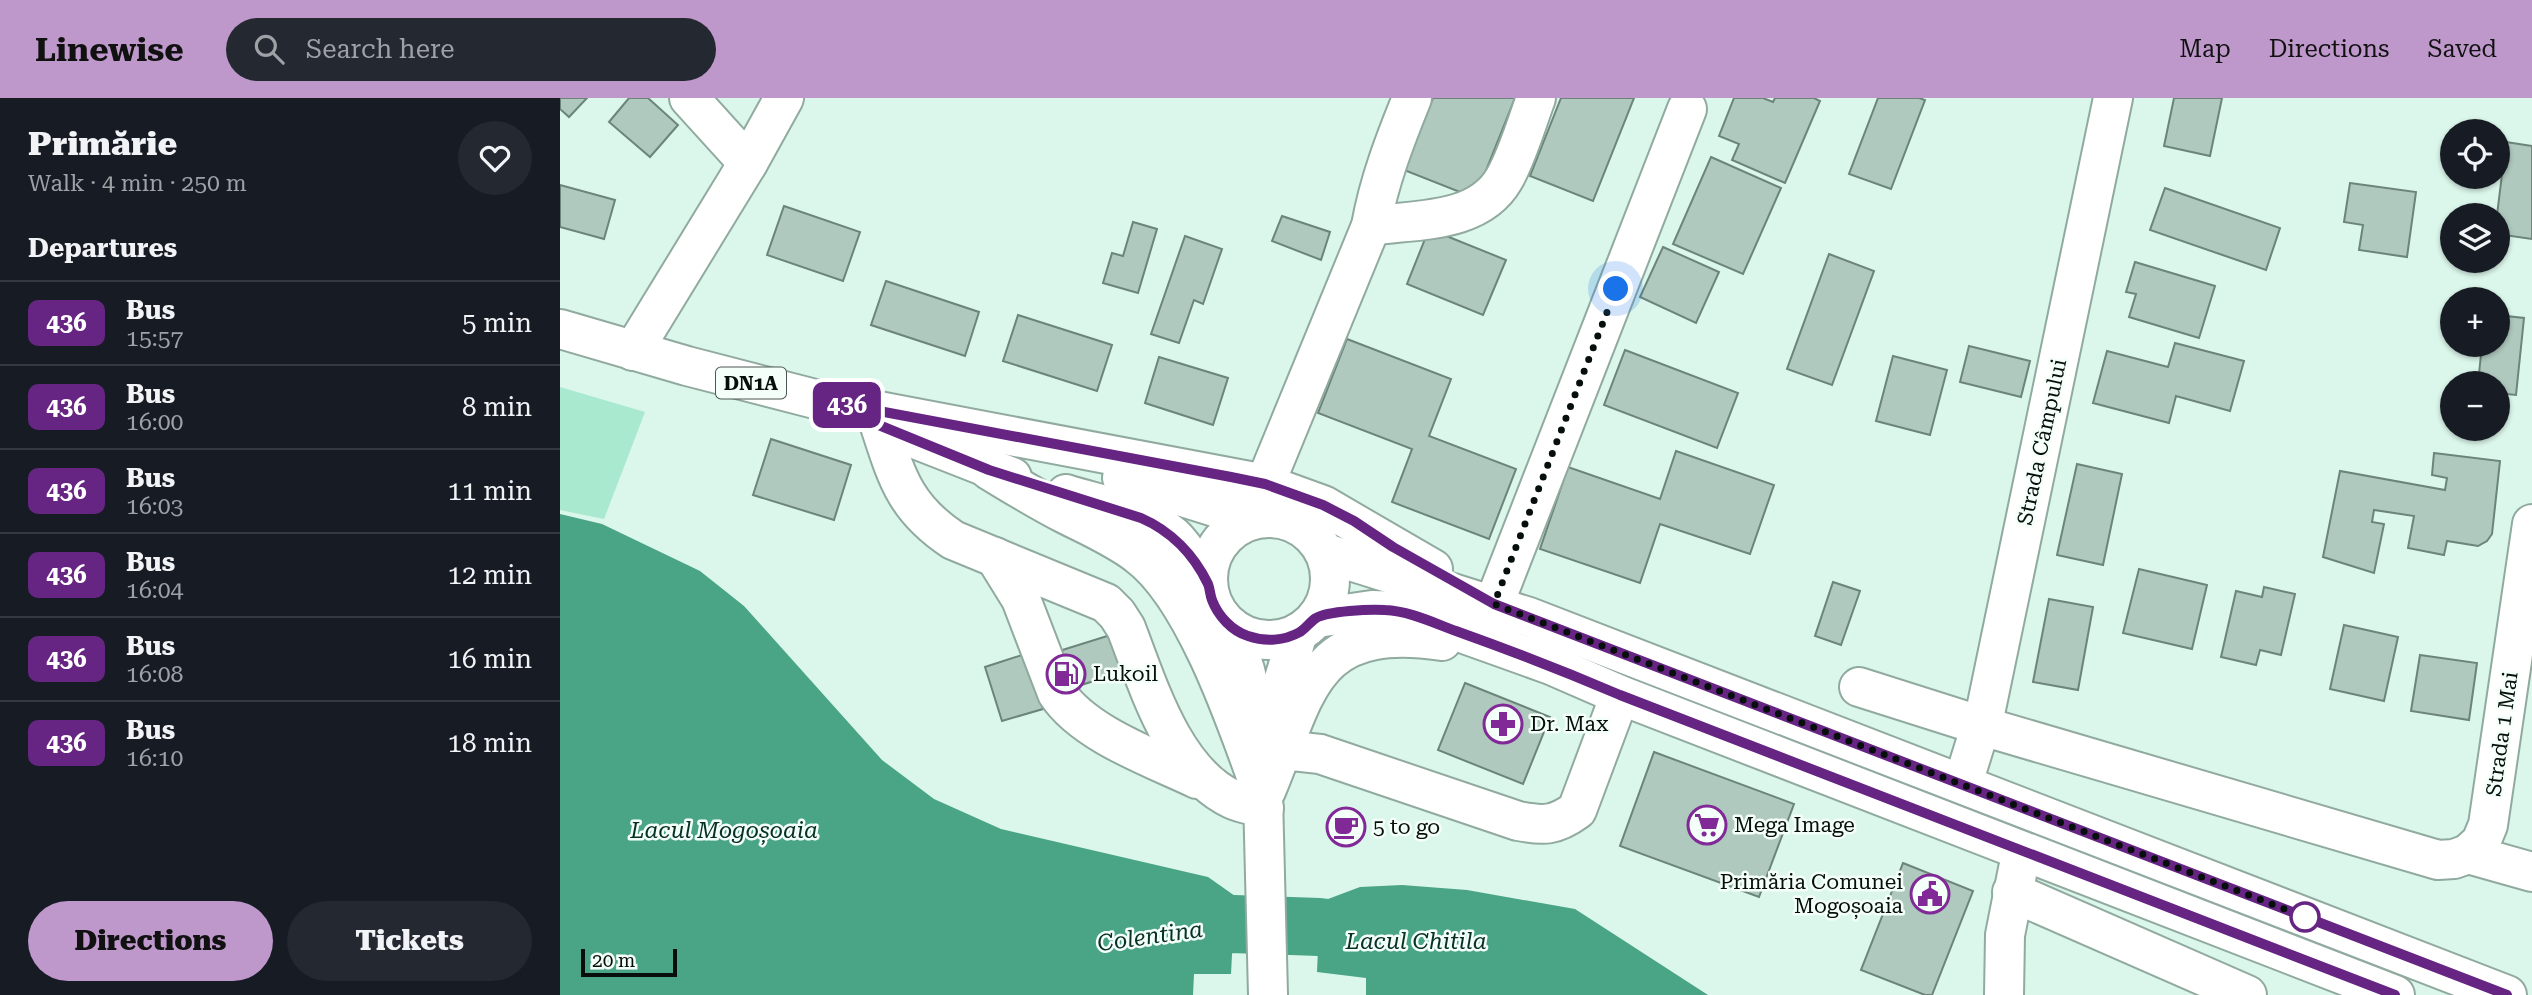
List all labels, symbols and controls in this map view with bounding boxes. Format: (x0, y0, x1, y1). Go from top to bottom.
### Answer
search box (226, 18, 716, 81)
text: Linewise (35, 30, 184, 69)
icon: search (250, 30, 288, 68)
text: Search here (306, 34, 455, 64)
text: Map (2179, 35, 2231, 63)
text: Directions (2269, 35, 2389, 63)
text: Saved (2427, 35, 2497, 63)
map controls (2440, 119, 2510, 441)
button: locate (2440, 119, 2510, 189)
button: heart (458, 121, 532, 195)
text: Primărie (28, 124, 177, 163)
text: Walk · 4 min · 250 m (28, 170, 247, 197)
button: layers (2440, 203, 2510, 273)
text: Departures (28, 233, 177, 263)
your location (1598, 271, 1633, 306)
button: + (2440, 287, 2510, 357)
text: Bus (126, 295, 175, 325)
text: 5 min (462, 308, 532, 338)
text: 436 (46, 309, 87, 337)
text: 15:57 (126, 325, 183, 352)
street label: Strada Câmpului (2013, 356, 2071, 527)
road number: DN1A (716, 368, 786, 398)
button: − (2440, 371, 2510, 441)
text: Bus (126, 379, 175, 409)
line badge: 436 (807, 382, 887, 428)
text: 436 (827, 391, 867, 419)
text: 8 min (462, 392, 532, 422)
text: 436 (46, 393, 87, 421)
text: 16:00 (126, 409, 183, 436)
text: Bus (126, 463, 175, 493)
text: 11 min (448, 476, 532, 506)
text: 436 (46, 477, 87, 505)
text: 16:03 (126, 493, 183, 520)
text: Bus (126, 547, 175, 577)
text: 12 min (448, 560, 532, 590)
text: 436 (46, 561, 87, 589)
text: 16:04 (126, 577, 183, 604)
text: Bus (126, 631, 175, 661)
text: 16 min (448, 644, 532, 674)
text: 436 (46, 645, 87, 673)
fuel station icon: Lukoil (1045, 653, 1087, 695)
text: 16:08 (126, 661, 183, 688)
place label: Lukoil (1093, 662, 1158, 686)
street label: Strada 1 Mai (2481, 670, 2523, 798)
pharmacy icon: Dr. Max (1482, 703, 1524, 745)
place label: Dr. Max (1530, 712, 1608, 736)
text: Bus (126, 715, 175, 745)
text: 18 min (448, 728, 532, 758)
text: 436 (46, 729, 87, 757)
text: 16:10 (126, 745, 183, 772)
supermarket icon: Mega Image (1686, 804, 1728, 846)
cafe icon: 5 to go (1325, 806, 1367, 848)
place label: Mega Image (1734, 813, 1855, 837)
place label: 5 to go (1373, 815, 1440, 839)
water label: Lacul Mogoșoaia (629, 817, 818, 845)
place label: Primăria Comunei Mogoșoaia (1720, 870, 1904, 920)
public building icon: Primăria Comunei Mogoșoaia (1909, 873, 1951, 915)
button: Directions (28, 901, 273, 981)
button: Tickets (287, 901, 532, 981)
unlabelled marker (2290, 902, 2320, 932)
water label: Colentina (1095, 916, 1205, 957)
water label: Lacul Chitila (1344, 928, 1487, 955)
scale bar (581, 946, 677, 978)
text: 20 m (592, 949, 635, 972)

